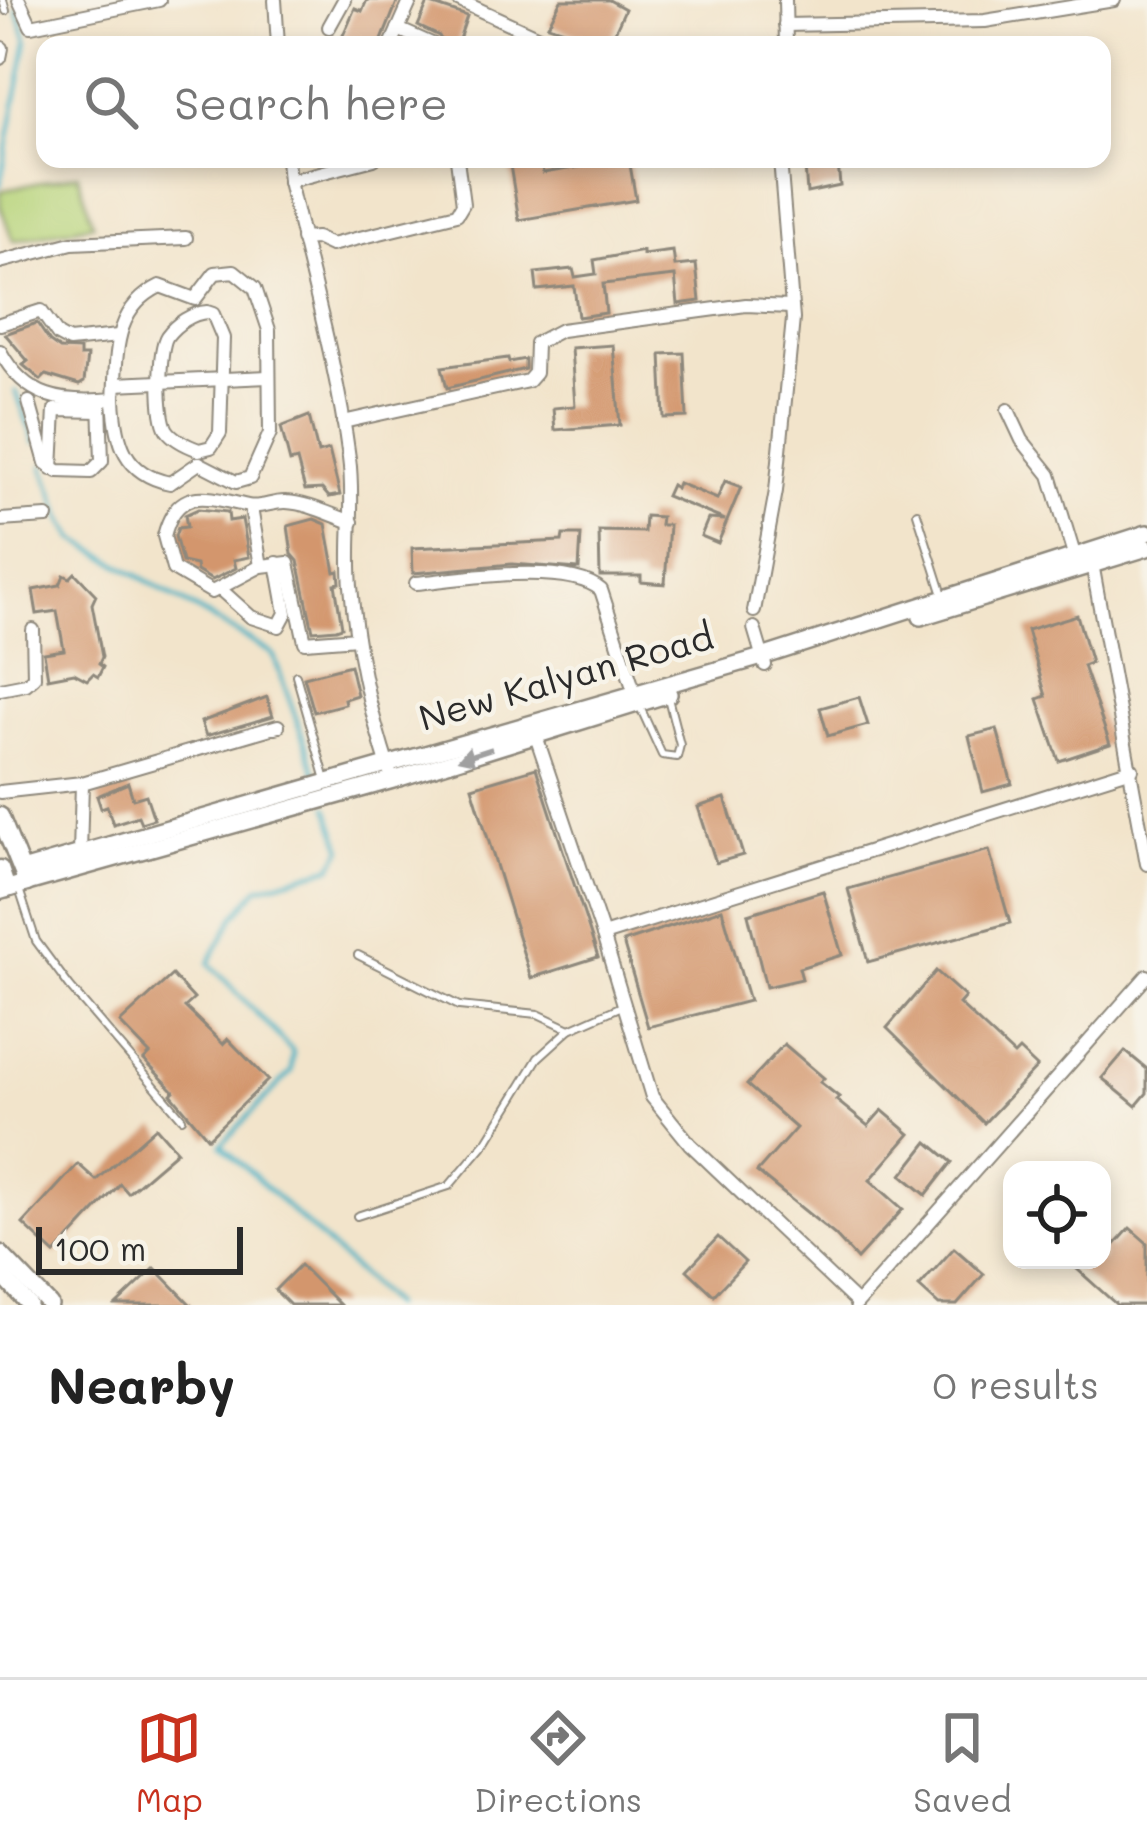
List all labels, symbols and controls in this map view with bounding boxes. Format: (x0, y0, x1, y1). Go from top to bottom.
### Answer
search box (36, 36, 1111, 168)
icon: search (78, 69, 144, 135)
text: Search here (174, 73, 448, 131)
street label: New Kalyan Road (413, 611, 718, 741)
one-way arrow (456, 746, 493, 765)
map controls (1003, 1161, 1111, 1269)
button: locate (1003, 1161, 1111, 1269)
scale bar (36, 1221, 243, 1274)
text: 100 m (54, 1226, 146, 1269)
text: Nearby (48, 1350, 235, 1417)
text: 0 results (933, 1358, 1099, 1409)
tab: Map (136, 1705, 203, 1820)
tab: Directions (474, 1705, 642, 1820)
tab: Saved (913, 1705, 1011, 1820)

